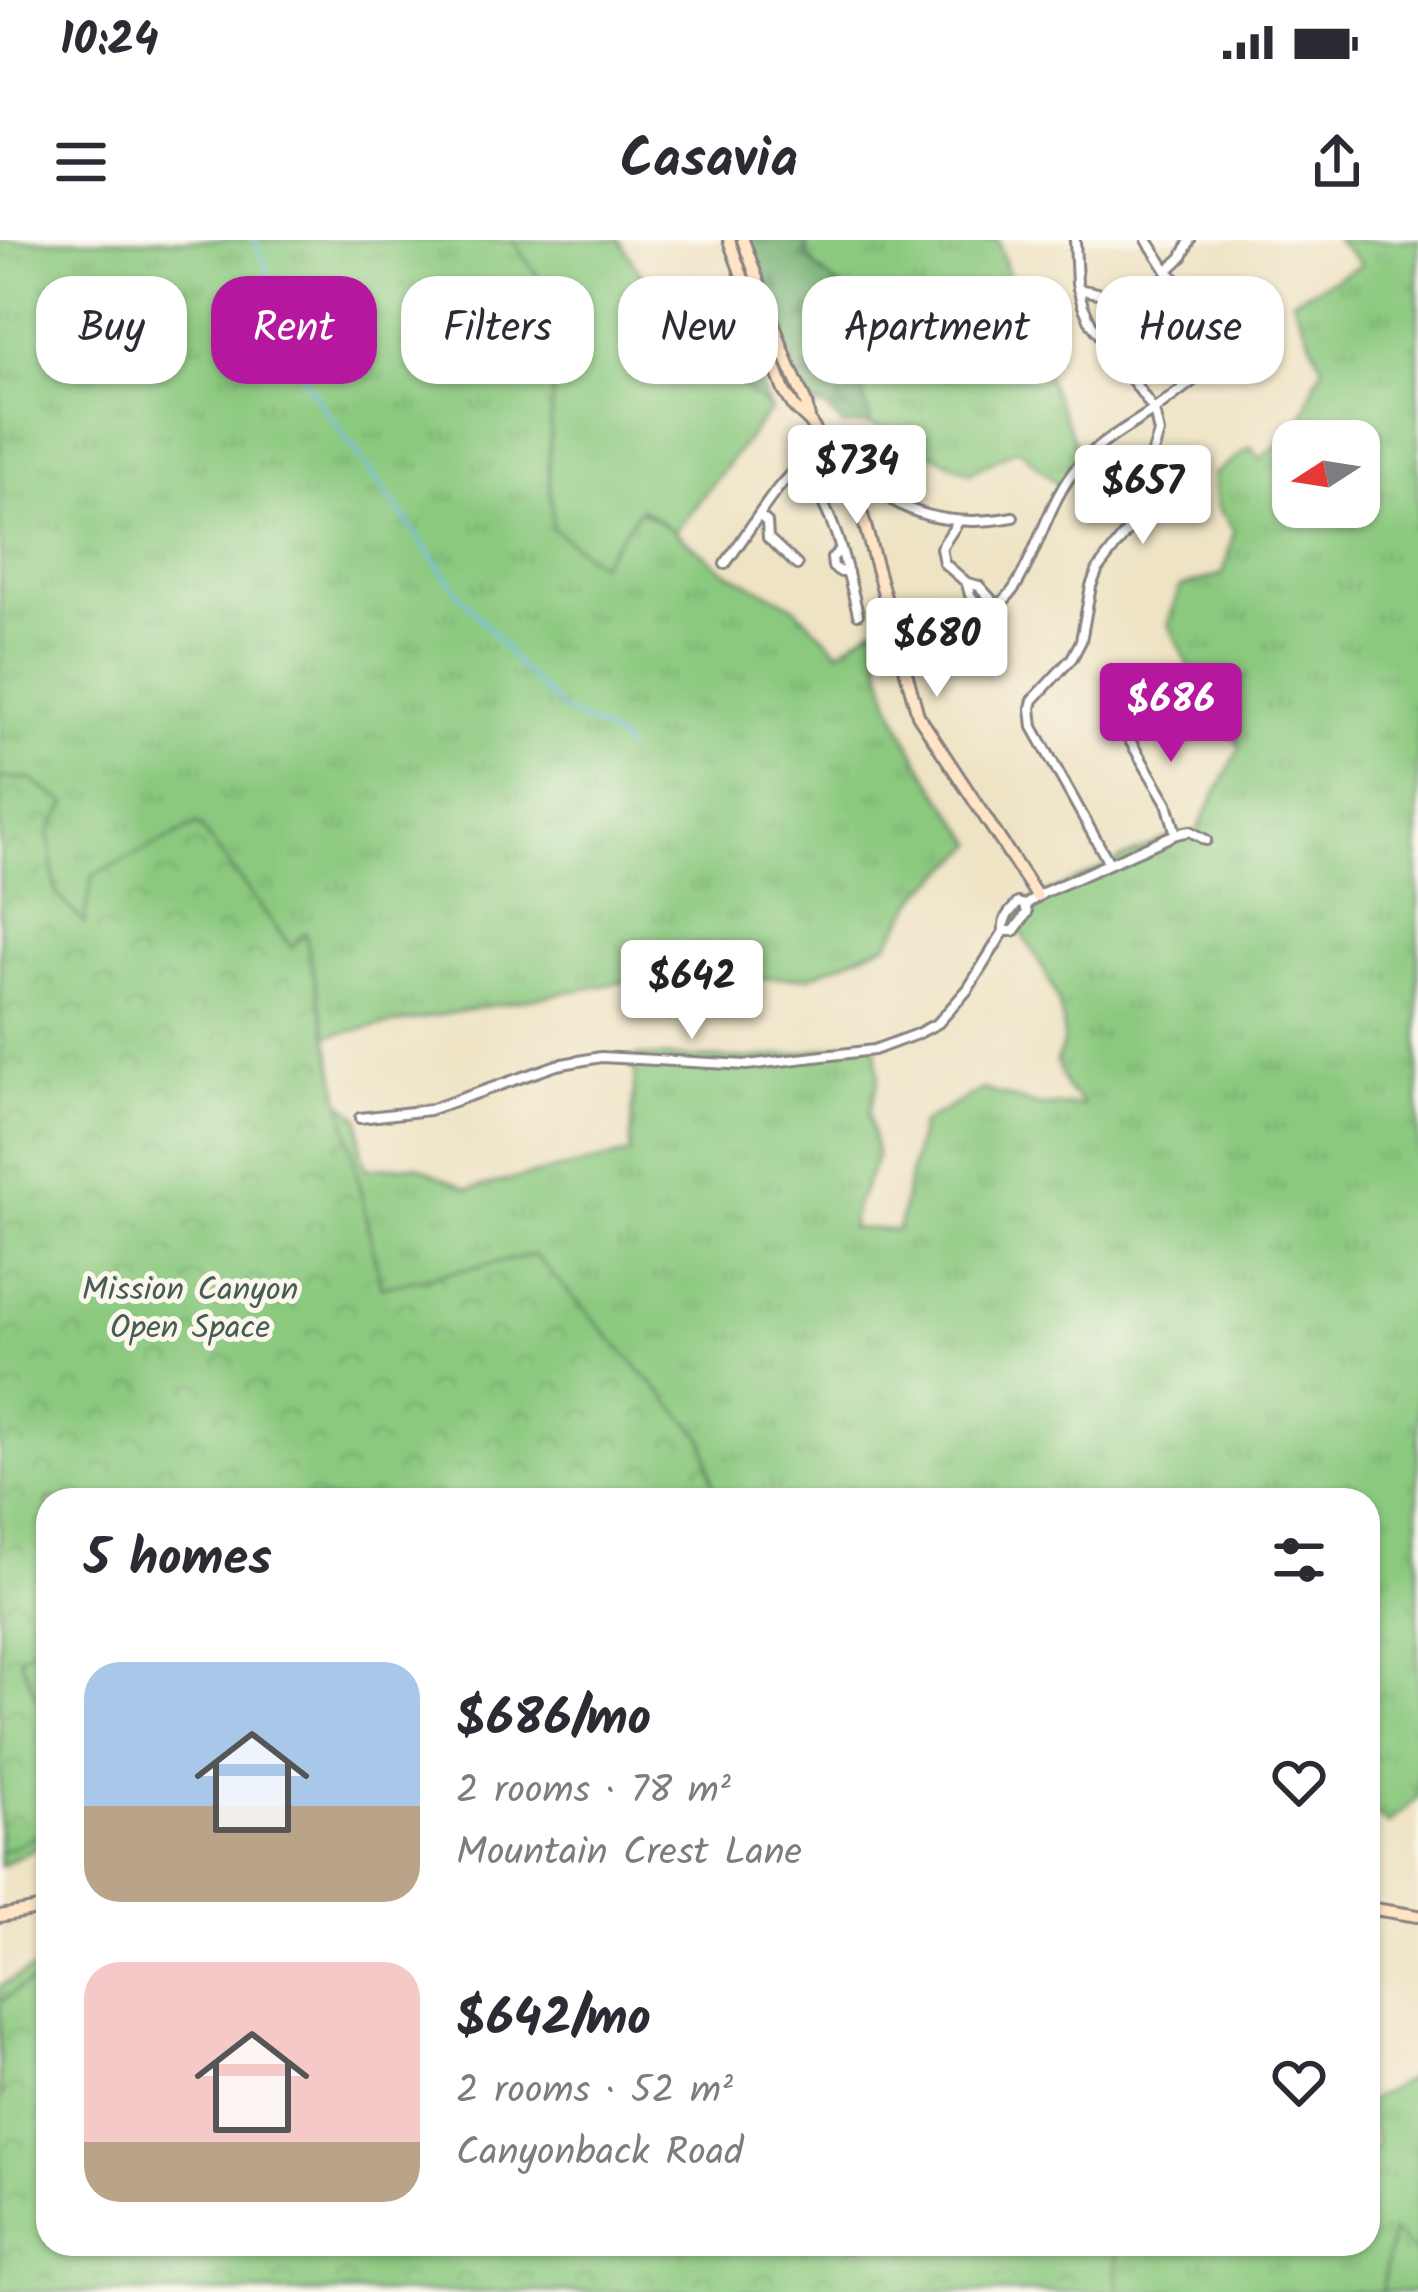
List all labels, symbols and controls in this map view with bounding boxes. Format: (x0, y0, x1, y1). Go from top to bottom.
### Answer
text: 10:24 (60, 6, 159, 78)
text: Casavia (620, 119, 798, 205)
icon: menu (48, 129, 114, 195)
icon: share (1304, 129, 1370, 195)
chip: Buy (36, 276, 187, 384)
chip: Rent (211, 276, 377, 384)
chip: Filters (401, 276, 594, 384)
chip: New (618, 276, 778, 384)
chip: Apartment (802, 276, 1072, 384)
chip: House (1096, 276, 1284, 384)
north arrow (1272, 420, 1380, 528)
map controls (1272, 420, 1380, 528)
pin: $734 (786, 425, 928, 527)
text: $734 (815, 433, 899, 495)
pin: $657 (1072, 445, 1214, 547)
text: $657 (1102, 453, 1184, 515)
pin: $680 (866, 598, 1008, 700)
text: $680 (893, 606, 981, 668)
pin: $686 (1100, 663, 1242, 765)
text: $686 (1127, 671, 1215, 733)
pin: $642 (621, 940, 763, 1042)
text: $642 (648, 948, 736, 1010)
park label: Mission Canyon Open Space (82, 1265, 298, 1356)
text: 5 homes (84, 1520, 272, 1601)
icon: filters (1266, 1527, 1332, 1593)
text: $686/mo (456, 1680, 651, 1761)
icon: home (180, 1710, 324, 1854)
icon: heart (1266, 1749, 1332, 1815)
text: 2 rooms · 78 m² (456, 1761, 731, 1823)
text: Mountain Crest Lane (456, 1823, 802, 1885)
text: $642/mo (456, 1980, 651, 2061)
icon: home (180, 2010, 324, 2154)
icon: heart (1266, 2049, 1332, 2115)
text: 2 rooms · 52 m² (456, 2061, 733, 2123)
text: Canyonback Road (456, 2123, 743, 2185)

